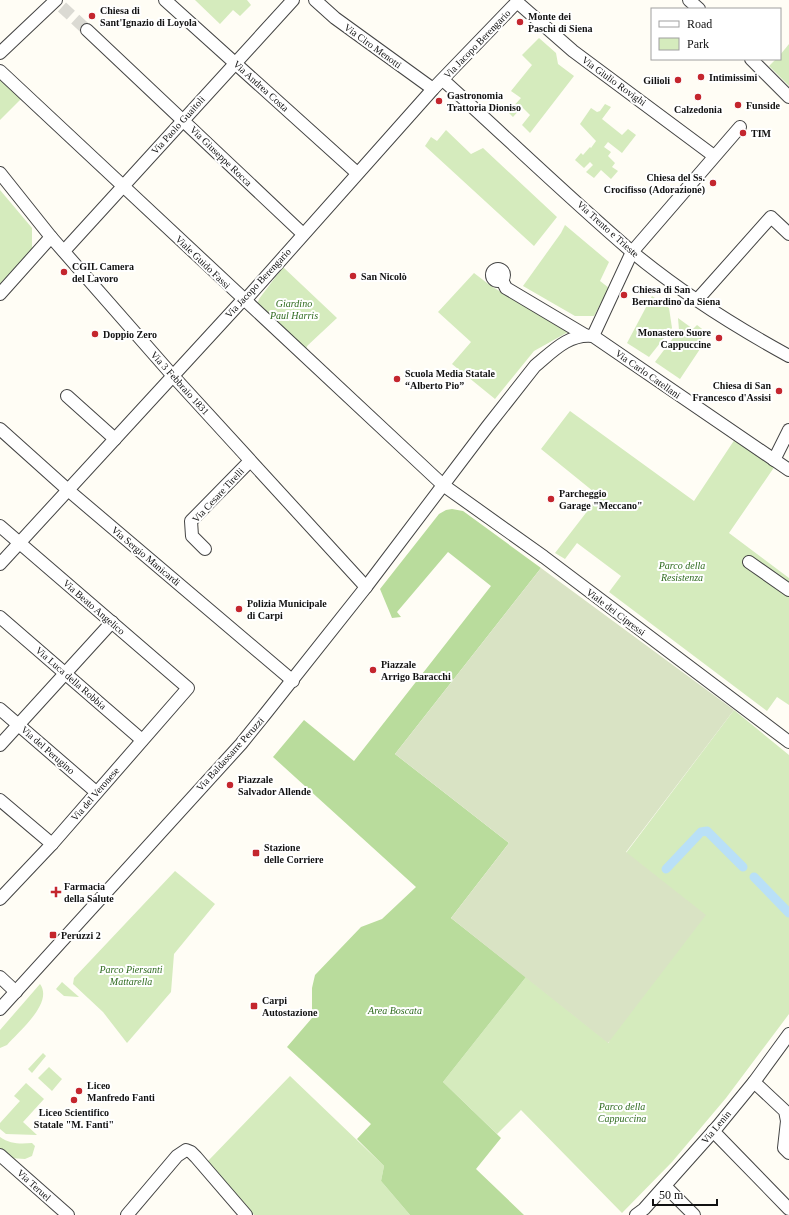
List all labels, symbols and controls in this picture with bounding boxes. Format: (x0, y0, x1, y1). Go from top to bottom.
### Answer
place label: Chiesa di Sant'Ignazio di Loyola (100, 5, 197, 28)
street label: Via Jacopo Berengario (441, 7, 513, 81)
legend (651, 8, 781, 60)
marker: Chiesa di Sant'Ignazio di Loyola (87, 11, 97, 21)
place label: Monte dei Paschi di Siena (528, 11, 592, 34)
marker: Monte dei Paschi di Siena (515, 17, 525, 27)
text: Road (687, 17, 712, 31)
street label: Via Ciro Menotti (342, 21, 404, 71)
text: Park (687, 37, 709, 51)
street label: Via Giulio Rovighi (580, 54, 648, 108)
street label: Via Andrea Costa (231, 58, 291, 114)
marker: Intimissimi (696, 72, 706, 82)
place label: Intimissimi (709, 72, 758, 83)
place label: Gilioli (643, 75, 670, 86)
marker: Gilioli (673, 75, 683, 85)
place label: Gastronomia Trattoria Dioniso (447, 90, 521, 113)
marker: Calzedonia (693, 92, 703, 102)
street label: Via Paolo Guaitoli (149, 94, 207, 156)
marker: Gastronomia Trattoria Dioniso (434, 96, 444, 106)
marker: Funside (733, 100, 743, 110)
place label: Funside (746, 100, 780, 111)
place label: Calzedonia (674, 104, 722, 115)
street label: Via Giuseppe Rocca (188, 124, 255, 189)
marker: TIM (738, 128, 748, 138)
place label: TIM (751, 128, 772, 139)
place label: Chiesa del Ss. Crocifisso (Adorazione) (604, 172, 705, 196)
marker: Chiesa del Ss. Crocifisso (Adorazione) (708, 178, 718, 188)
street label: Via Trento e Trieste (575, 198, 641, 260)
street label: Viale Guido Fassi (173, 233, 233, 291)
street label: Via Jacopo Berengario (223, 246, 293, 320)
place label: CGIL Camera del Lavoro (72, 261, 134, 284)
marker: CGIL Camera del Lavoro (59, 267, 69, 277)
marker: San Nicolò (348, 271, 358, 281)
place label: San Nicolò (361, 271, 407, 282)
place label: Chiesa di San Bernardino da Siena (632, 284, 720, 307)
marker: Chiesa di San Bernardino da Siena (619, 290, 629, 300)
park label: Giardino Paul Harris (269, 298, 318, 321)
place label: Monastero Suore Cappuccine (638, 327, 712, 350)
marker: Doppio Zero (90, 329, 100, 339)
place label: Doppio Zero (103, 329, 157, 340)
marker: Monastero Suore Cappuccine (714, 333, 724, 343)
street label: Via Carlo Catellani (613, 347, 683, 401)
street label: Via 3 Febbraio 1831 (149, 349, 211, 417)
place label: Scuola Media Statale “Alberto Pio” (405, 368, 496, 391)
marker: Scuola Media Statale “Alberto Pio” (392, 374, 402, 384)
place label: Chiesa di San Francesco d'Assisi (692, 380, 771, 403)
marker: Chiesa di San Francesco d'Assisi (774, 386, 784, 396)
street label: Via Cesare Tirelli (190, 465, 246, 525)
place label: Parcheggio Garage "Meccano" (559, 488, 643, 511)
marker: Parcheggio Garage "Meccano" (546, 494, 556, 504)
street label: Via Sergio Manicardi (110, 524, 183, 588)
park label: Parco della Resistenza (658, 560, 705, 583)
street label: Via Beato Angelico (61, 577, 127, 637)
street label: Viale dei Cipressi (584, 586, 648, 638)
place label: Polizia Municipale di Carpi (247, 598, 327, 621)
marker: Polizia Municipale di Carpi (234, 604, 244, 614)
street label: Via Luca della Robbia (34, 644, 109, 712)
place label: Piazzale Arrigo Baracchi (381, 659, 451, 682)
marker: Piazzale Arrigo Baracchi (368, 665, 378, 675)
street label: Via Baldassarre Peruzzi (194, 715, 266, 793)
street label: Via del Perugino (19, 724, 77, 776)
street label: Via del Veronese (69, 764, 122, 823)
place label: Piazzale Salvador Allende (238, 774, 311, 797)
marker: Piazzale Salvador Allende (225, 780, 235, 790)
place label: Stazione delle Corriere (264, 842, 324, 865)
marker: Stazione delle Corriere (251, 848, 261, 858)
place label: Farmacia della Salute (64, 881, 114, 904)
marker: Farmacia della Salute (51, 887, 61, 897)
marker: Peruzzi 2 (48, 930, 58, 940)
place label: Peruzzi 2 (61, 930, 101, 941)
park label: Parco Piersanti Mattarella (98, 964, 163, 987)
place label: Carpi Autostazione (262, 995, 318, 1018)
marker: Carpi Autostazione (249, 1001, 259, 1011)
park label: Area Boscata (367, 1005, 422, 1016)
place label: Liceo Manfredo Fanti (87, 1080, 155, 1103)
marker: Liceo Manfredo Fanti (74, 1086, 84, 1096)
marker: Liceo Scientifico Statale "M. Fanti" (69, 1095, 79, 1105)
park label: Parco della Cappuccina (598, 1101, 646, 1124)
place label: Liceo Scientifico Statale "M. Fanti" (34, 1107, 114, 1130)
street label: Via Lenin (699, 1108, 733, 1146)
street label: Via Teruel (15, 1167, 53, 1203)
scale bar (653, 1181, 717, 1207)
text: 50 m (659, 1188, 684, 1202)

